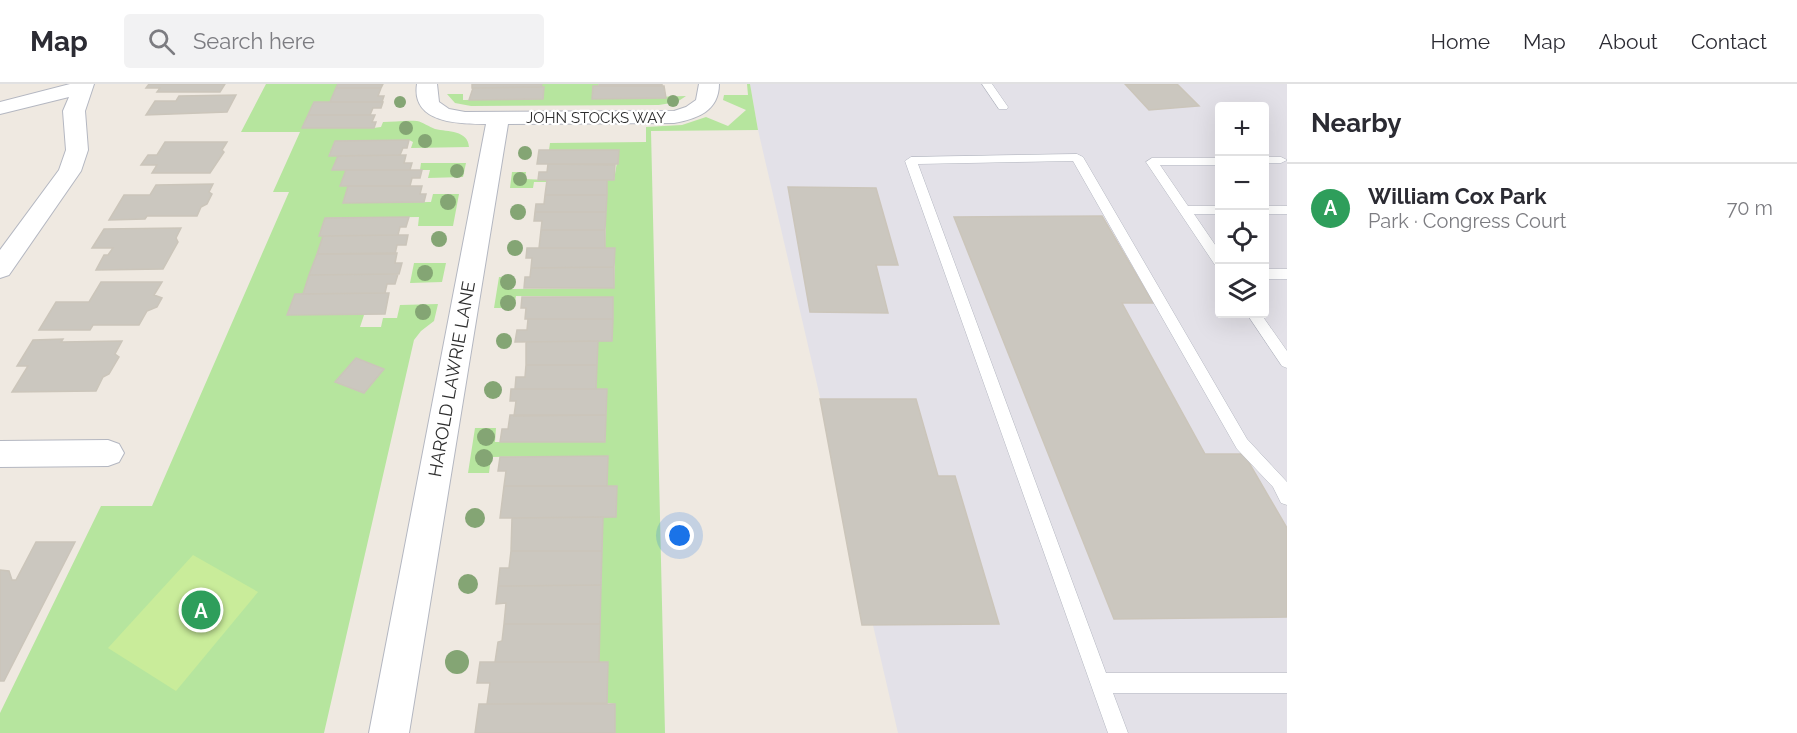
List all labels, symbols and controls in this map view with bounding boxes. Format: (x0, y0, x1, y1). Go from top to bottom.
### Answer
search box (124, 14, 544, 68)
text: Map (30, 25, 88, 58)
icon: search (145, 25, 178, 58)
text: Search here (193, 28, 315, 54)
text: Home (1431, 29, 1490, 54)
text: Map (1523, 29, 1566, 54)
text: About (1599, 29, 1658, 54)
text: Contact (1691, 29, 1767, 54)
map controls (1215, 102, 1269, 318)
button: + (1215, 102, 1269, 156)
text: Nearby (1311, 108, 1401, 138)
street label: JOHN STOCKS WAY (526, 109, 666, 127)
button: − (1215, 156, 1269, 210)
text: William Cox Park (1368, 183, 1547, 209)
text: A (1324, 196, 1337, 220)
text: 70 m (1727, 196, 1773, 220)
text: Park · Congress Court (1368, 209, 1567, 233)
button: locate (1215, 210, 1269, 264)
button: layers (1215, 264, 1269, 318)
street label: HAROLD LAWRIE LANE (424, 279, 479, 478)
your location (665, 521, 694, 550)
pin: A (182, 588, 220, 632)

